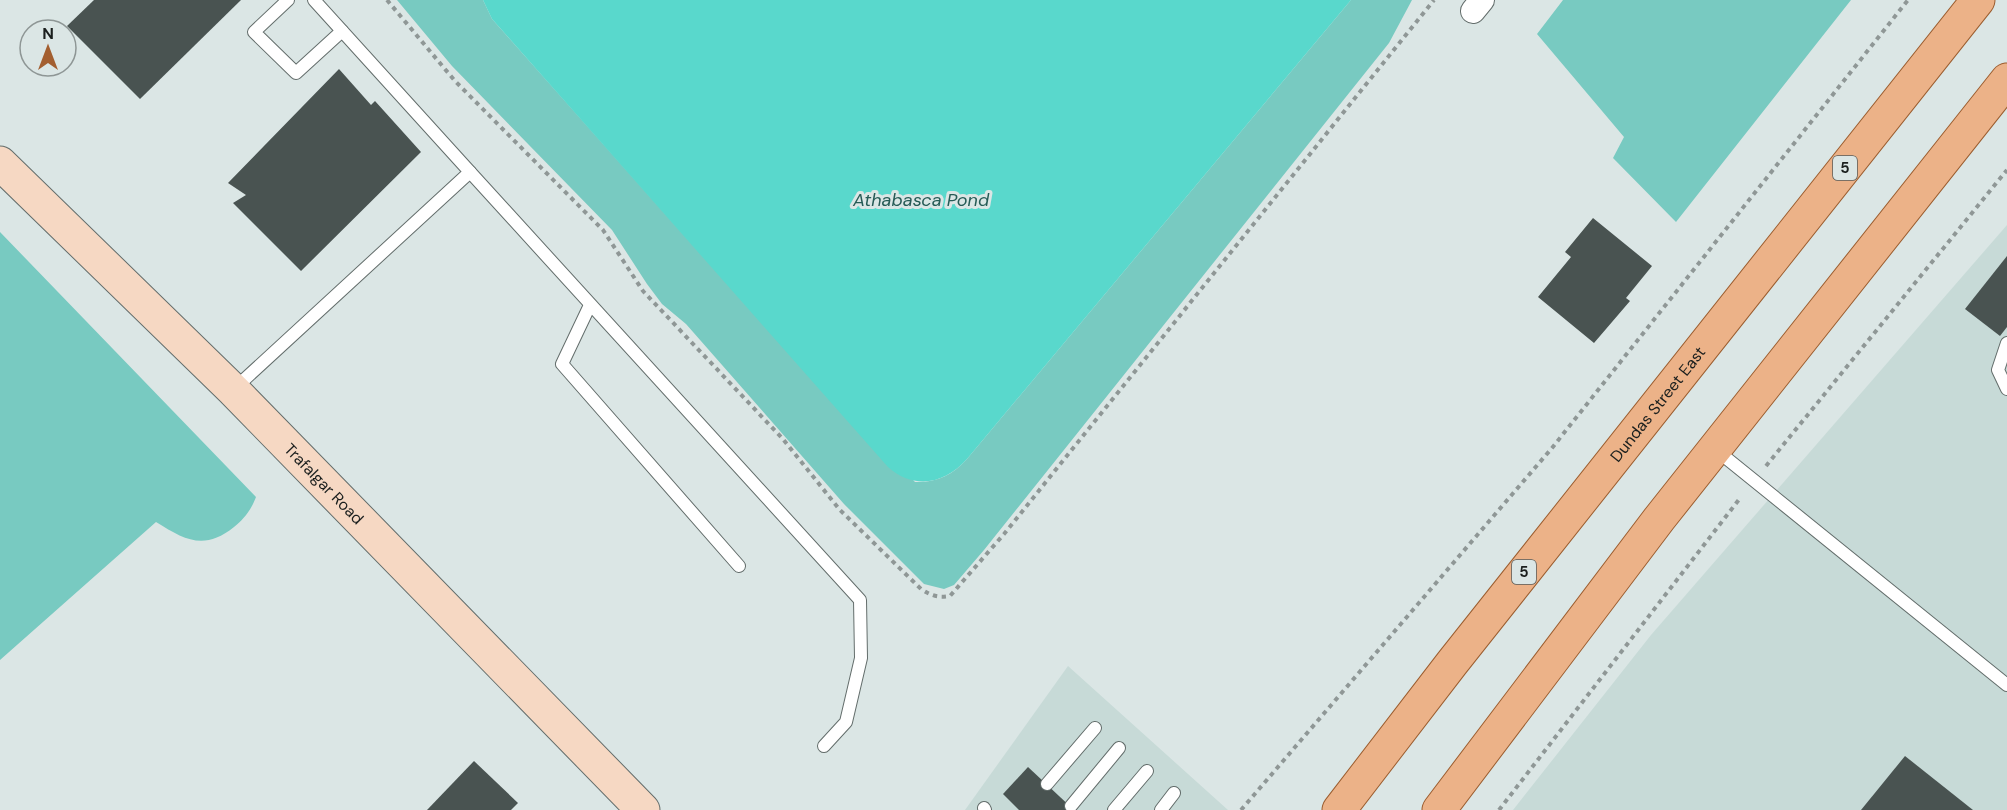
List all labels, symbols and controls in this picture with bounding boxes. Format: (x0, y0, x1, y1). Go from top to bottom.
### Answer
north arrow (18, 18, 78, 78)
text: N (42, 23, 54, 44)
road number: 5 (1833, 156, 1857, 180)
water label: Athabasca Pond (852, 188, 990, 212)
street label: Dundas Street East (1605, 342, 1710, 466)
street label: Trafalgar Road (280, 439, 369, 529)
road number: 5 (1512, 560, 1536, 584)

